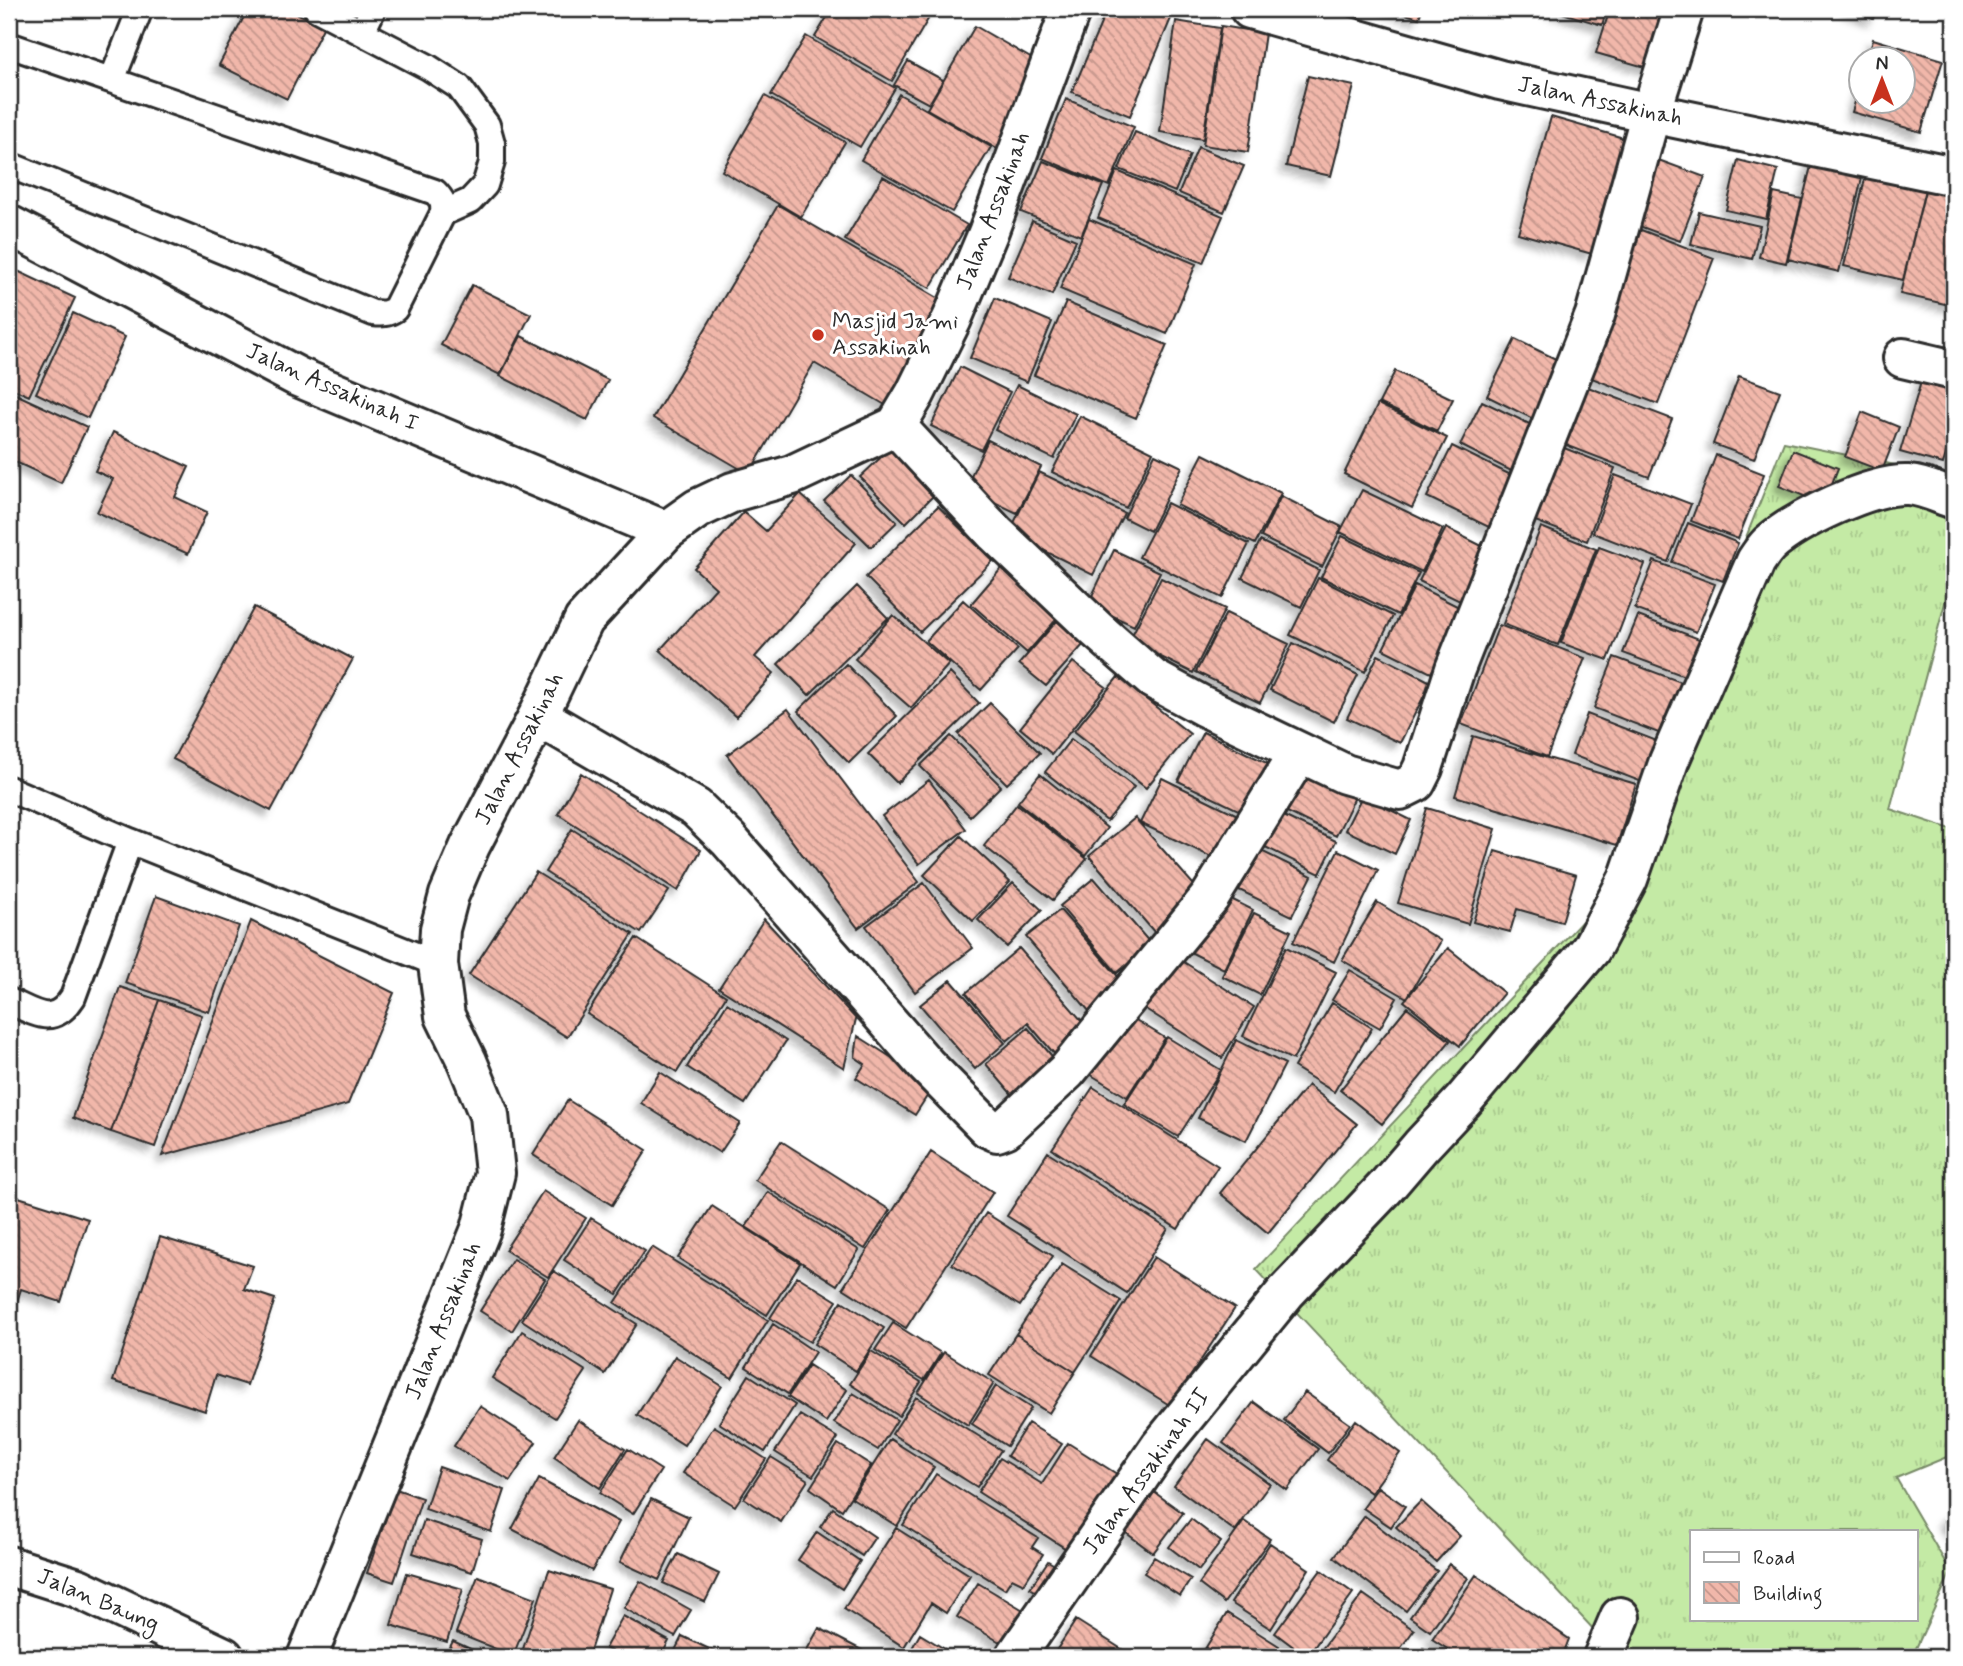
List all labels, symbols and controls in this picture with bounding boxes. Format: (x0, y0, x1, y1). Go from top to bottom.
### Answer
north arrow (1848, 46, 1918, 116)
text: N (1876, 52, 1888, 77)
street label: Jalan Assakinah (1515, 70, 1685, 134)
street label: Jalan Assakinah (950, 127, 1038, 295)
place label: Masjid Jami Assakinah (832, 307, 958, 363)
marker: Masjid Jami Assakinah (810, 327, 826, 343)
street label: Jalan Assakinah I (241, 337, 423, 439)
street label: Jalan Assakinah (469, 668, 571, 830)
street label: Jalan Assakinah (399, 1238, 489, 1404)
street label: Jalan Assakinah II (1076, 1383, 1218, 1561)
legend (1690, 1530, 1918, 1620)
text: Road (1753, 1544, 1795, 1572)
street label: Jalan Baung (32, 1562, 163, 1642)
text: Building (1753, 1580, 1823, 1610)

